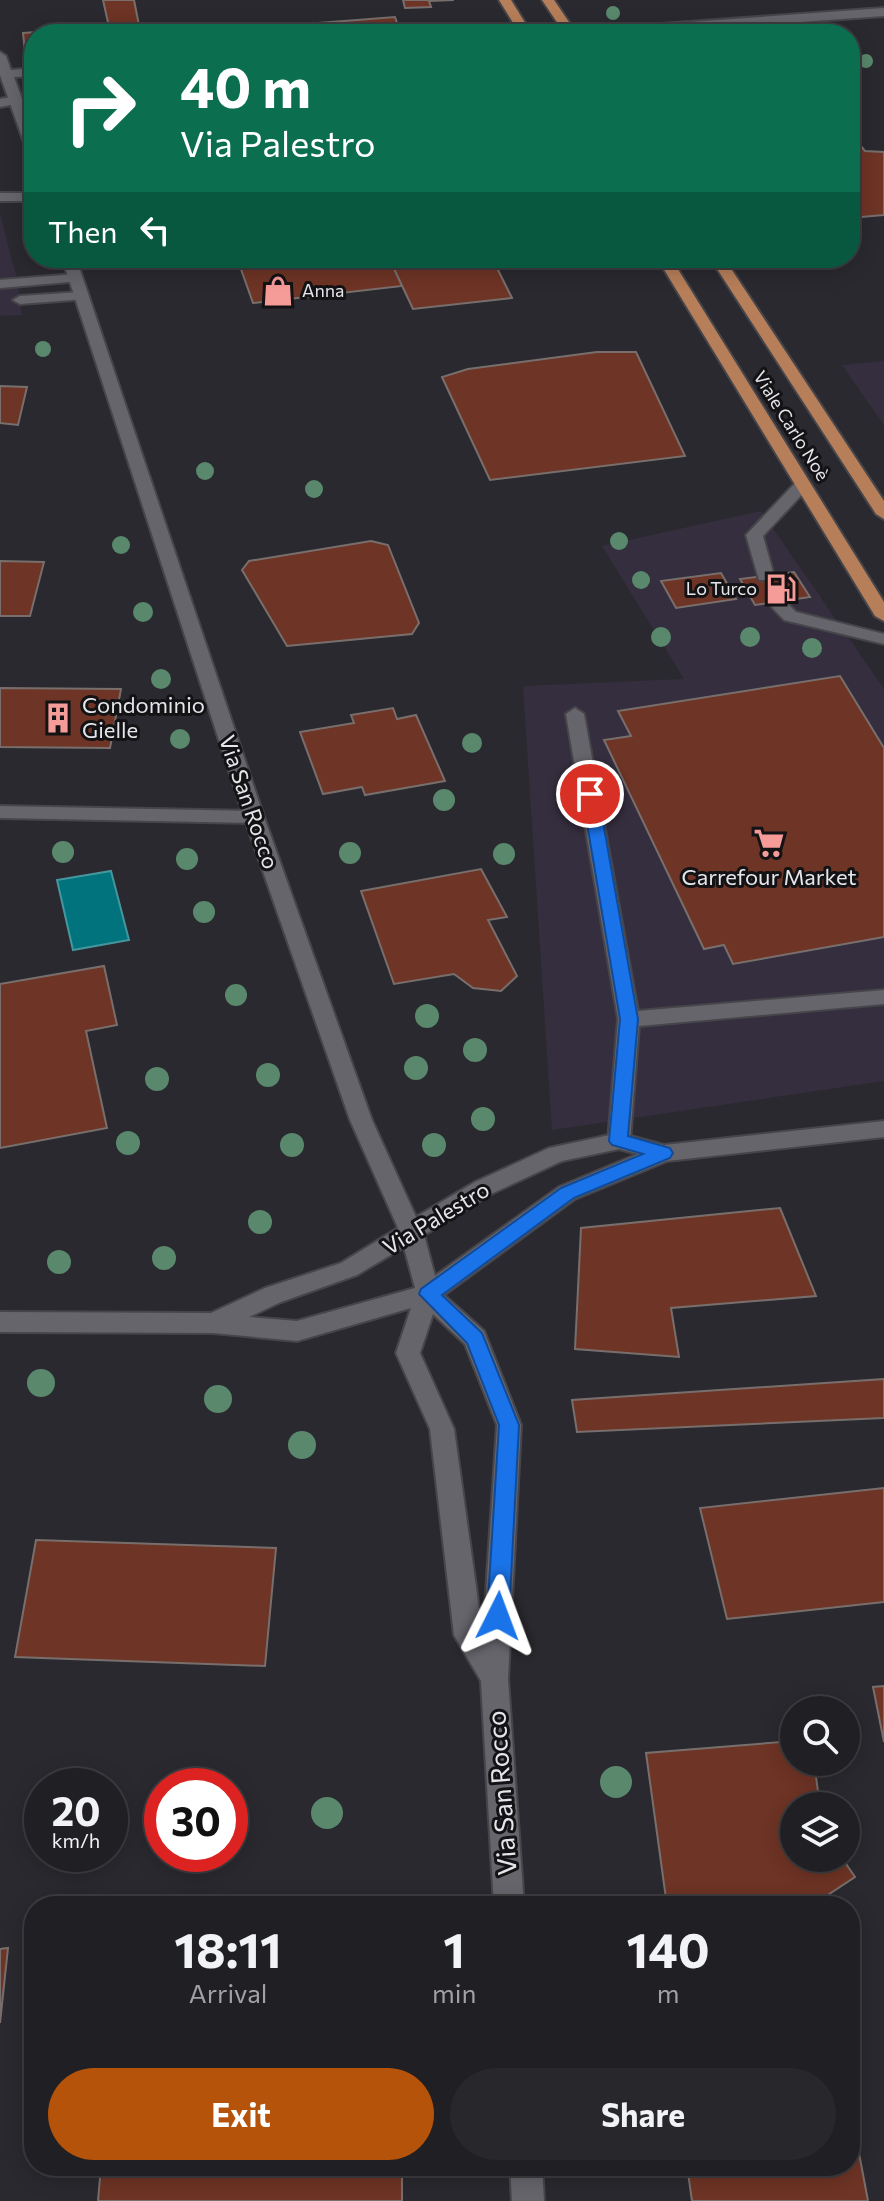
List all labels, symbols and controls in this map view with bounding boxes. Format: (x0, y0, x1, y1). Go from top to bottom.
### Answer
text: 40 m (180, 51, 311, 120)
icon: right (48, 56, 152, 160)
text: Via Palestro (180, 120, 376, 164)
icon: left (133, 208, 177, 252)
text: Then (48, 212, 117, 249)
shop icon: Anna (261, 274, 295, 308)
place label: Anna (302, 279, 344, 301)
street label: Viale Carlo Noè (749, 366, 834, 484)
fuel station icon: Lo Turco (764, 572, 798, 606)
place label: Lo Turco (686, 577, 757, 599)
place label: Condominio Gielle (82, 691, 205, 743)
building icon: Condominio Gielle (41, 701, 75, 735)
street label: Via San Rocco (214, 731, 285, 872)
pin (556, 760, 624, 828)
icon: arrive (568, 772, 612, 816)
supermarket icon: Carrefour Market (752, 826, 786, 860)
place label: Carrefour Market (682, 863, 856, 890)
street label: Via Palestro (378, 1175, 494, 1260)
position arrow (456, 1574, 540, 1658)
map controls (780, 1696, 860, 1872)
button: search (780, 1696, 860, 1776)
street label: Via San Rocco (479, 1710, 522, 1877)
speed limit sign: 30 (144, 1768, 248, 1872)
text: 20 (51, 1785, 101, 1834)
button: layers (780, 1792, 860, 1872)
text: km/h (52, 1828, 100, 1852)
text: 18:11 (174, 1919, 282, 1978)
text: 1 (443, 1919, 465, 1978)
text: 140 (627, 1919, 710, 1978)
text: Arrival (189, 1977, 267, 2008)
text: min (432, 1977, 476, 2008)
text: m (657, 1977, 679, 2008)
button: Exit (48, 2068, 434, 2160)
button: Share (450, 2068, 836, 2160)

